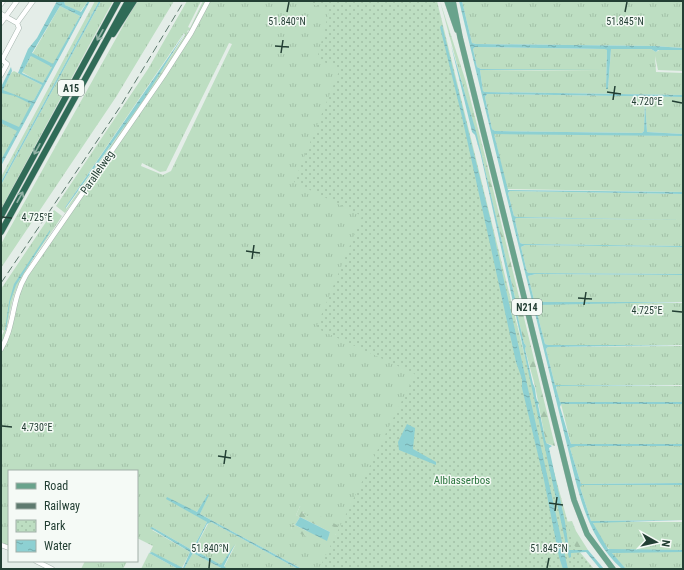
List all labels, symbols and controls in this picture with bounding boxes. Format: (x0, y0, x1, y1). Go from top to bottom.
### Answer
text: 51.840°N (268, 16, 306, 27)
text: 51.845°N (606, 16, 644, 27)
one-way arrow (95, 29, 103, 41)
road number: A15 (58, 80, 84, 96)
text: 4.720°E (631, 96, 663, 107)
one-way arrow (33, 143, 41, 155)
street label: Parallelweg (78, 148, 117, 197)
one-way arrow (16, 192, 24, 204)
text: 4.725°E (21, 212, 53, 223)
road number: N214 (512, 299, 542, 315)
text: 4.725°E (631, 305, 663, 316)
text: 4.730°E (21, 422, 53, 433)
legend (8, 470, 138, 562)
park label: Alblasserbos (434, 474, 490, 487)
text: Road (44, 479, 68, 493)
text: Railway (44, 499, 80, 513)
text: Park (44, 519, 66, 533)
north arrow (636, 522, 676, 562)
text: Water (44, 539, 72, 553)
text: N (658, 539, 672, 548)
text: 51.840°N (191, 543, 229, 554)
text: 51.845°N (530, 543, 568, 554)

